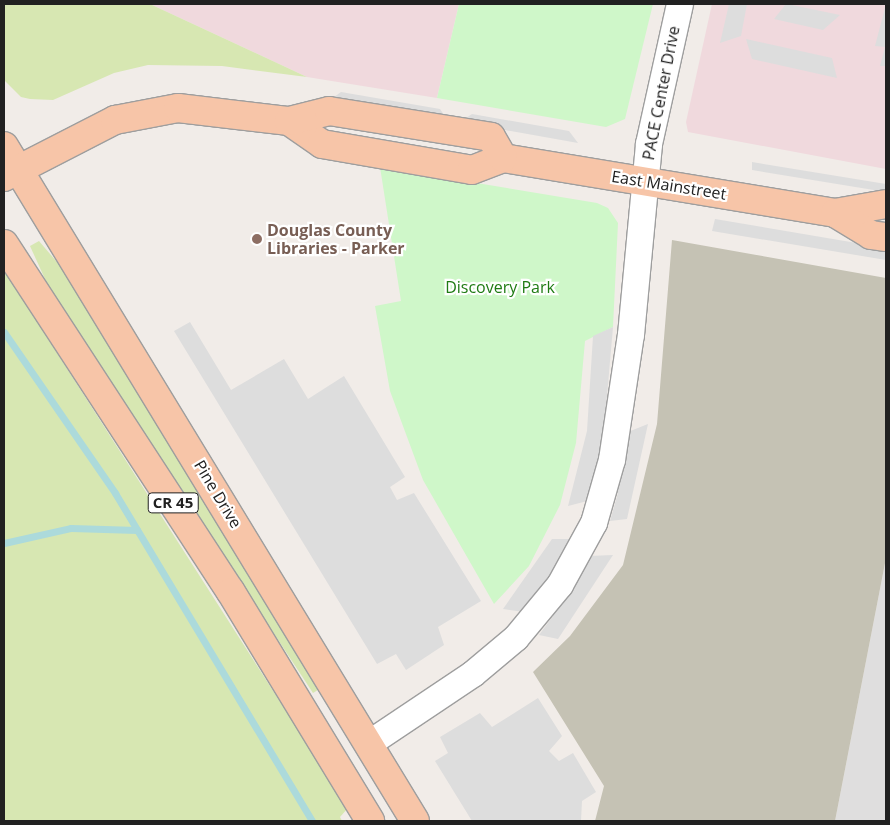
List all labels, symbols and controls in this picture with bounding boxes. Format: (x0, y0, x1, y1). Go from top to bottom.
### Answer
street label: PACE Center Drive (639, 24, 683, 162)
street label: East Mainstreet (610, 166, 728, 204)
place label: Douglas County Libraries - Parker (267, 220, 405, 258)
marker: Douglas County Libraries - Parker (251, 233, 263, 245)
park label: Discovery Park (445, 277, 555, 297)
street label: Pine Drive (190, 457, 246, 531)
road number: CR 45 (147, 490, 199, 516)

